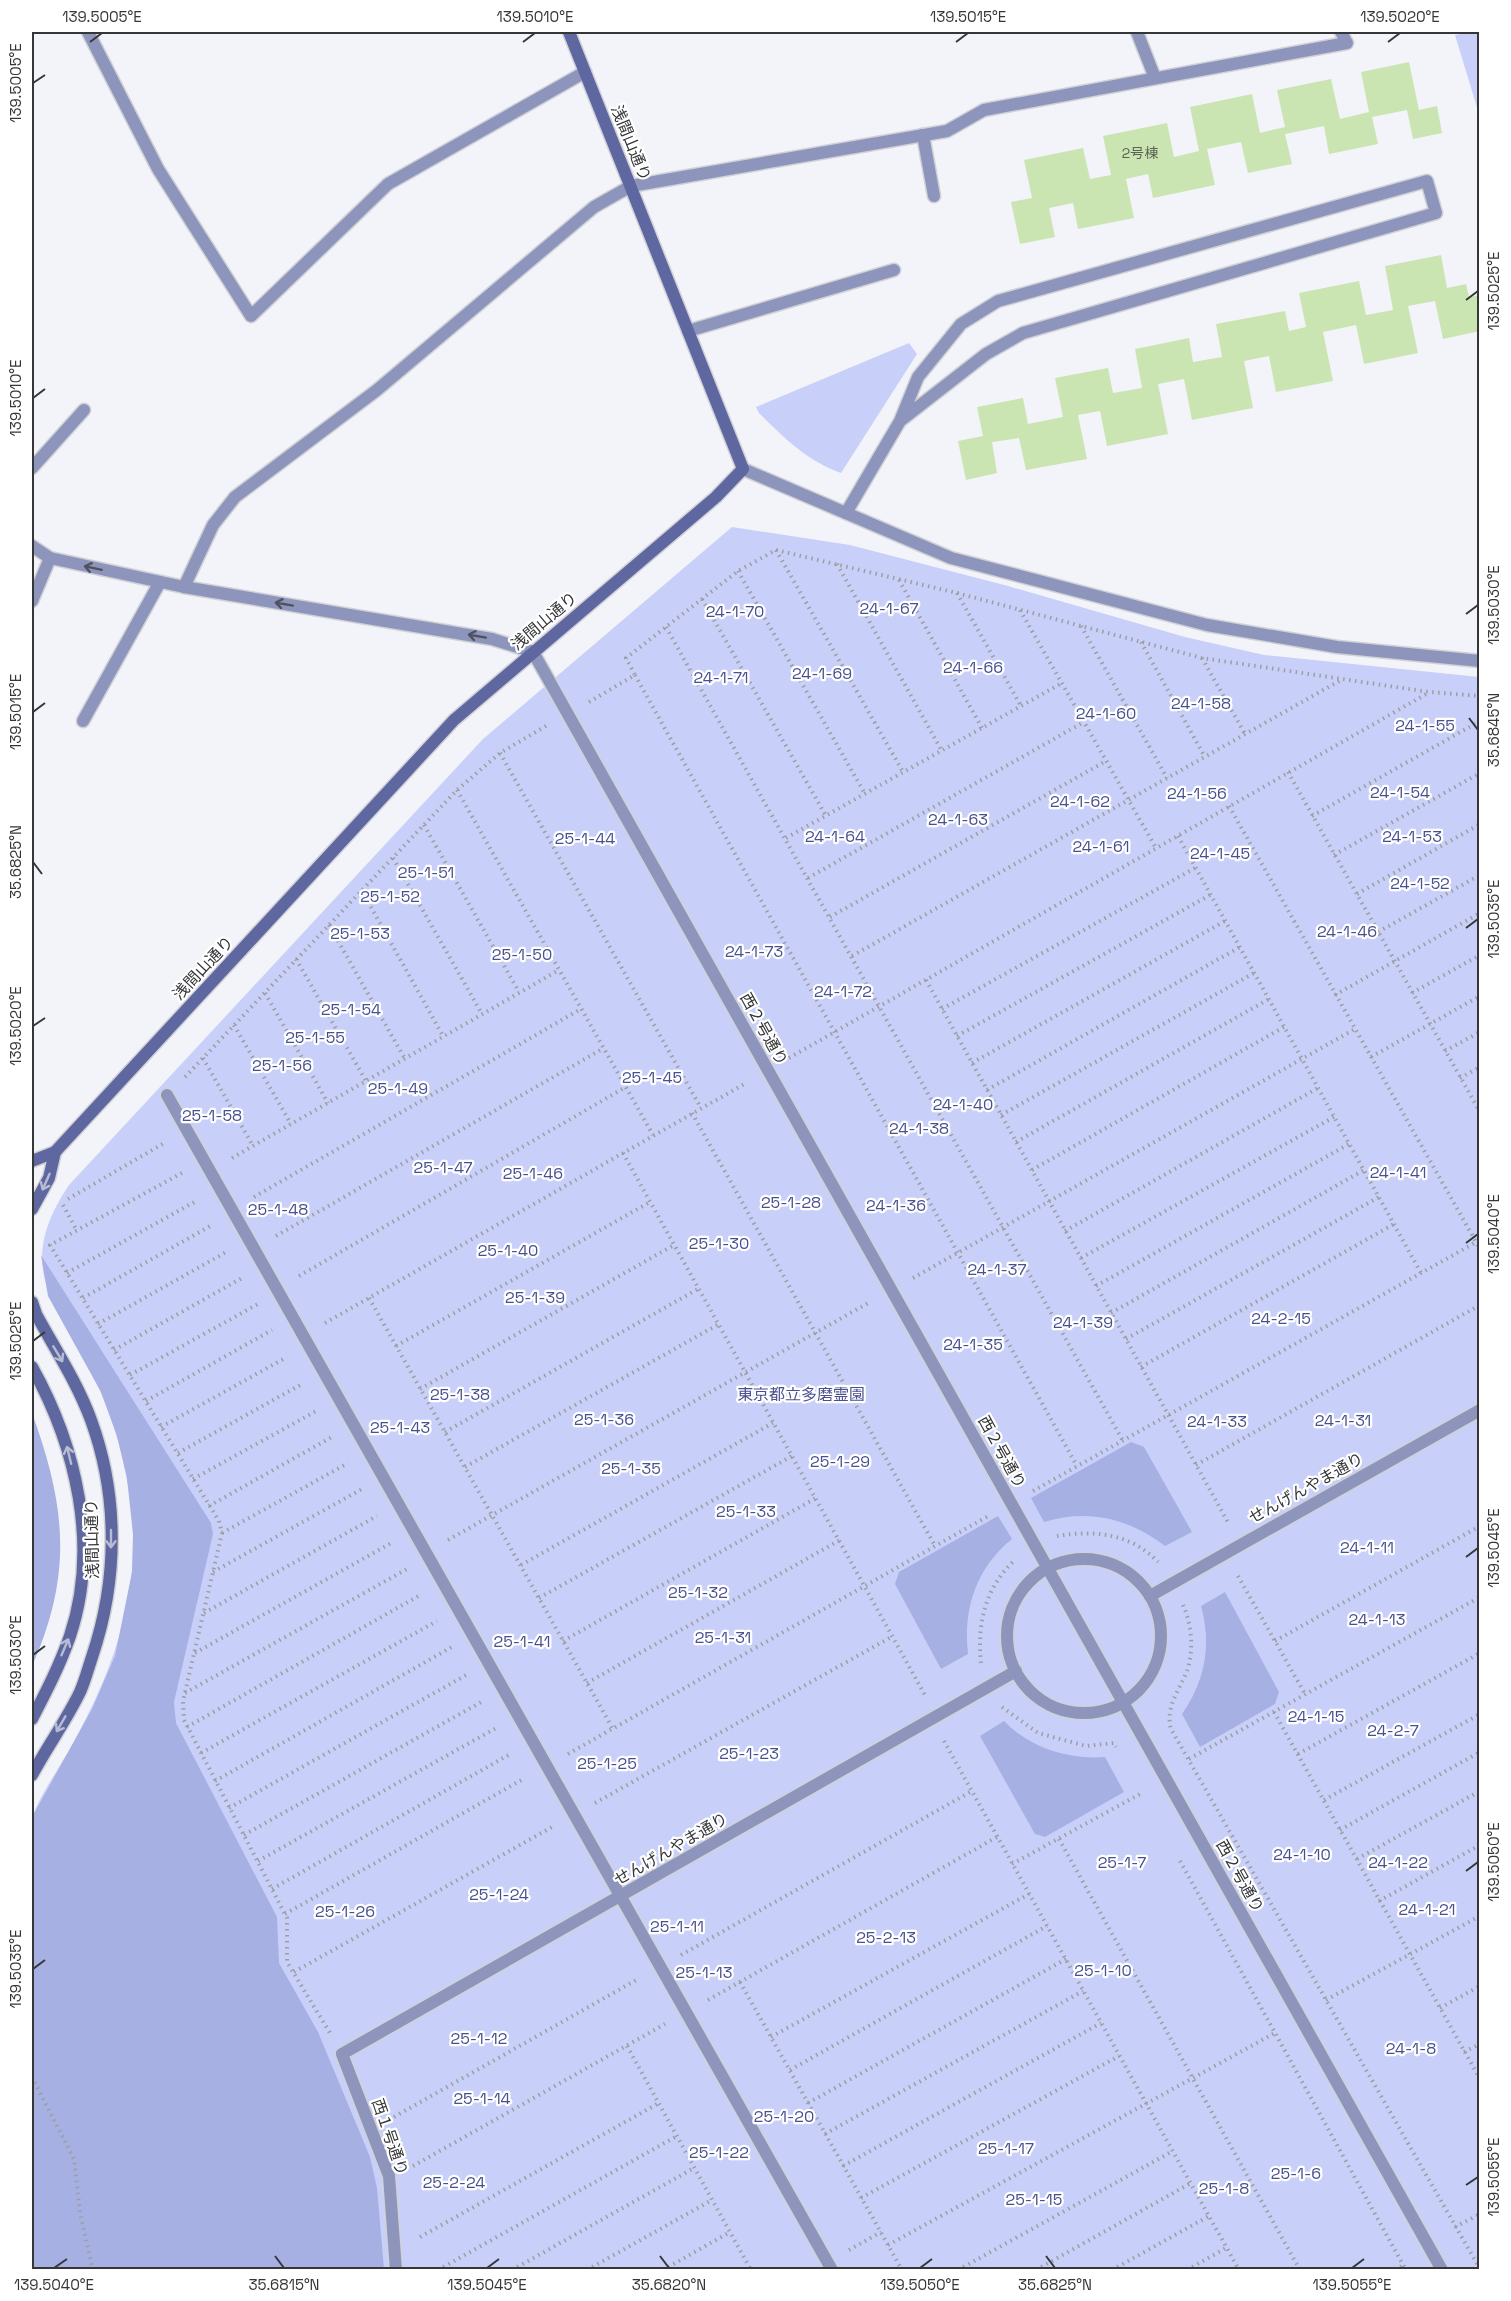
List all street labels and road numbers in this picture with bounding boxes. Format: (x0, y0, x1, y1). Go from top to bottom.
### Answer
street label: 浅間山通り (606, 102, 656, 184)
street label: 浅間山通り (507, 587, 581, 655)
street label: 浅間山通り (168, 932, 238, 1004)
street label: 西２号通り (735, 989, 793, 1069)
street label: 西２号通り (973, 1412, 1031, 1492)
street label: せんげんやま通り (1245, 1448, 1367, 1528)
street label: 浅間山通り (81, 1499, 103, 1579)
street label: せんげんやま通り (610, 1808, 732, 1890)
street label: 西２号通り (1211, 1836, 1269, 1916)
street label: 西１号通り (367, 2096, 413, 2178)

